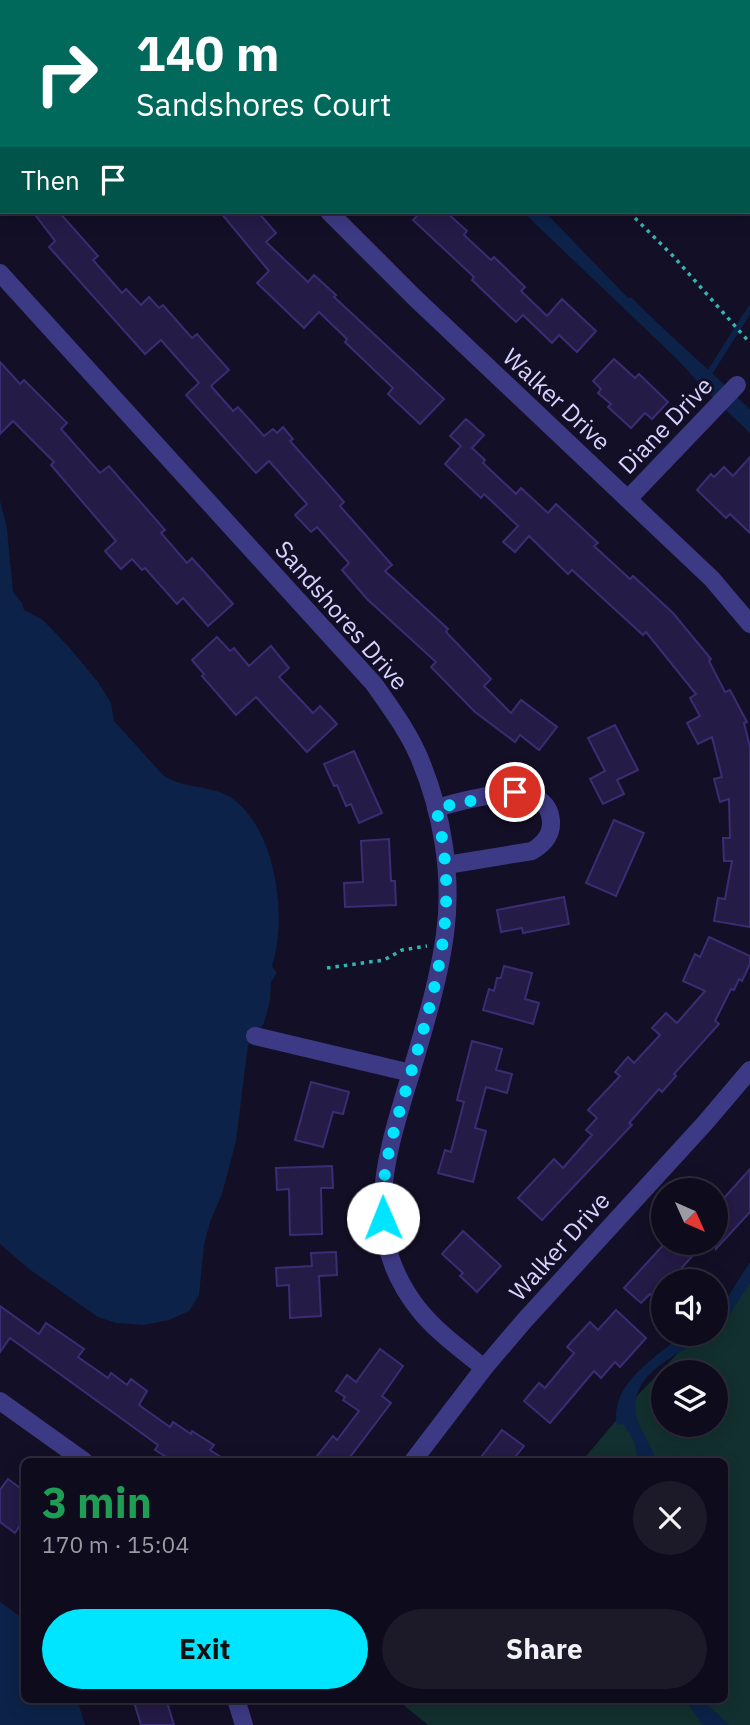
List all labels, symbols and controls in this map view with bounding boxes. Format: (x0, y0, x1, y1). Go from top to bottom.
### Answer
text: 140 m (136, 21, 280, 84)
icon: right (21, 28, 112, 119)
text: Sandshores Court (136, 83, 391, 125)
icon: arrive (94, 161, 132, 199)
text: Then (21, 163, 80, 197)
street label: Walker Drive (496, 341, 618, 457)
street label: Diane Drive (611, 370, 719, 480)
street label: Sandshores Drive (268, 534, 416, 696)
pin (485, 762, 545, 822)
icon: arrive (496, 773, 534, 811)
north arrow (651, 1178, 728, 1255)
map controls (651, 1178, 728, 1437)
position arrow (346, 1181, 420, 1255)
street label: Walker Drive (502, 1185, 616, 1307)
button: sound (651, 1269, 728, 1346)
button: layers (651, 1360, 728, 1437)
text: 3 min (42, 1475, 152, 1530)
button: close (633, 1481, 707, 1555)
text: 170 m · 15:04 (42, 1529, 189, 1559)
button: Exit (42, 1609, 368, 1689)
button: Share (382, 1609, 707, 1689)

